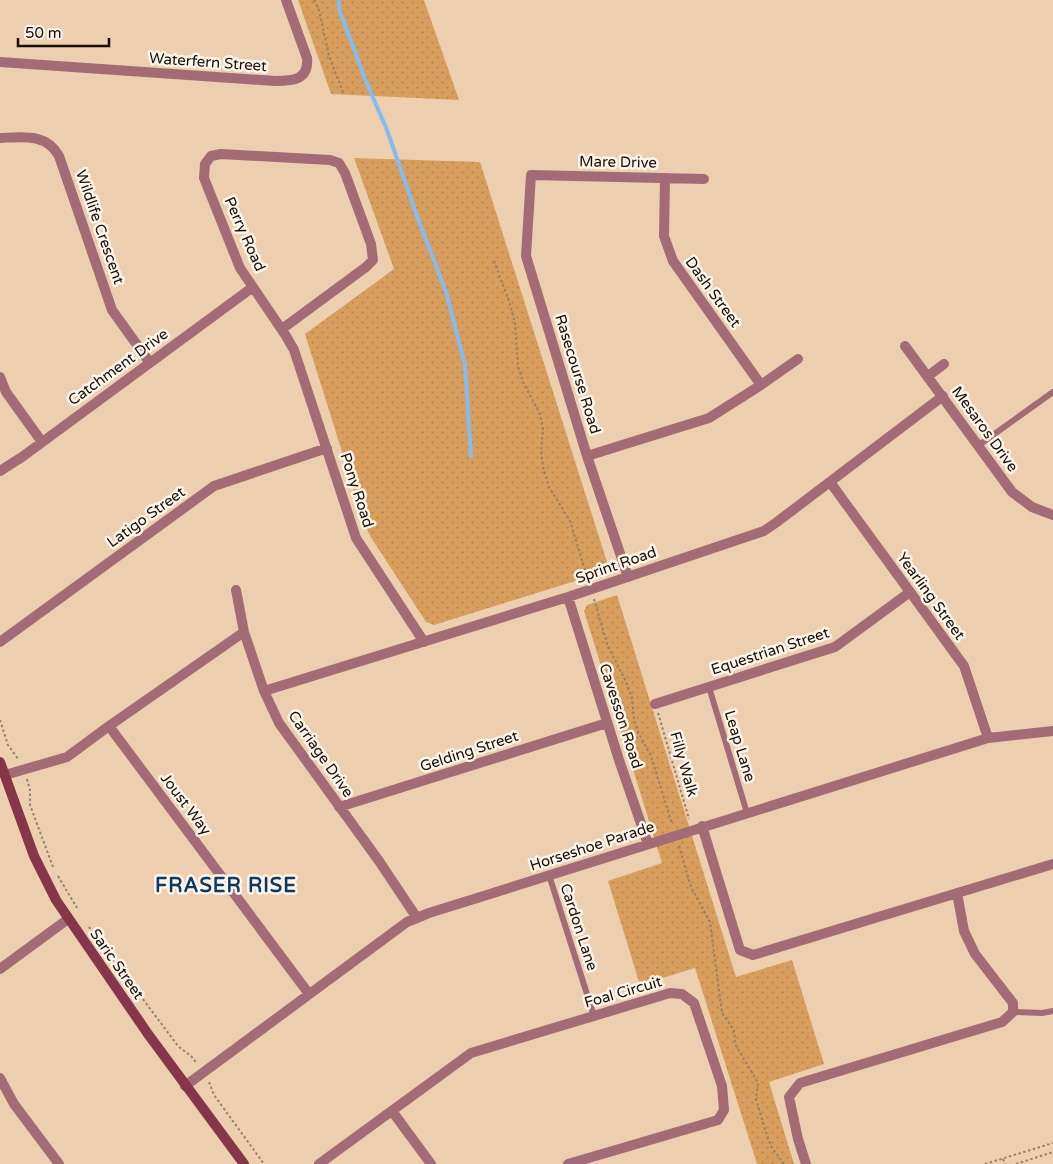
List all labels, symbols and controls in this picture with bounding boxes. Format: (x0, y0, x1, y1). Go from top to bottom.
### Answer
scale bar (18, 15, 109, 47)
text: 50 m (25, 24, 62, 42)
street label: Waterfern Street (148, 49, 268, 75)
street label: Mare Drive (579, 152, 657, 172)
street label: Wildlife Crescent (72, 167, 128, 287)
street label: Perry Road (221, 194, 269, 274)
street label: Dash Street (681, 253, 745, 331)
street label: Rasecourse Road (551, 312, 605, 436)
street label: Catchment Drive (64, 325, 172, 409)
street label: Mesaros Drive (948, 383, 1022, 475)
street label: Pony Road (336, 450, 378, 530)
street label: Latigo Street (104, 483, 189, 551)
street label: Sprint Road (573, 543, 659, 587)
street label: Yearling Street (893, 549, 969, 644)
street label: Equestrian Street (709, 623, 832, 679)
street label: Cavesson Road (596, 661, 646, 771)
street label: Carriage Drive (285, 707, 357, 801)
street label: Leap Lane (721, 708, 759, 784)
street label: Gelding Street (418, 727, 521, 775)
street label: Filly Walk (666, 729, 702, 799)
street label: Joust Way (157, 769, 215, 839)
street label: Horseshoe Parade (528, 817, 656, 875)
district label: FRASER RISE (155, 874, 297, 898)
street label: Cardon Lane (556, 881, 602, 973)
street label: Saric Street (86, 925, 148, 1003)
street label: Foal Circuit (582, 972, 664, 1012)

